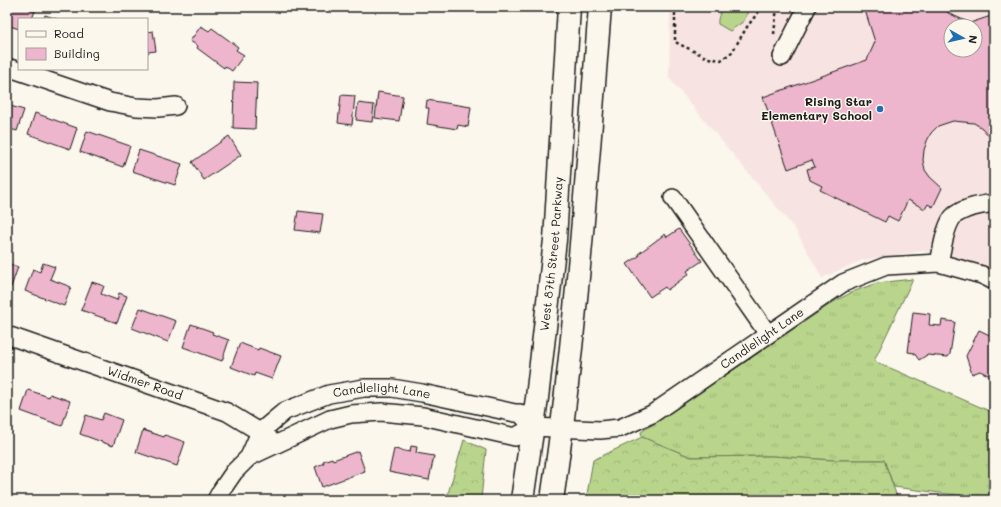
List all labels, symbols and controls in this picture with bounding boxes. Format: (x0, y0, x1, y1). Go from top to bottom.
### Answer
legend (18, 18, 148, 70)
north arrow (943, 18, 983, 58)
text: Road (54, 25, 84, 41)
text: N (965, 34, 981, 45)
text: Building (54, 45, 100, 61)
place label: Rising Star Elementary School (761, 93, 872, 123)
marker: Rising Star Elementary School (875, 104, 885, 114)
street label: West 87th Street Parkway (536, 176, 566, 332)
street label: Candlelight Lane (717, 303, 807, 372)
street label: Widmer Road (105, 362, 185, 403)
street label: Candlelight Lane (332, 379, 432, 402)

